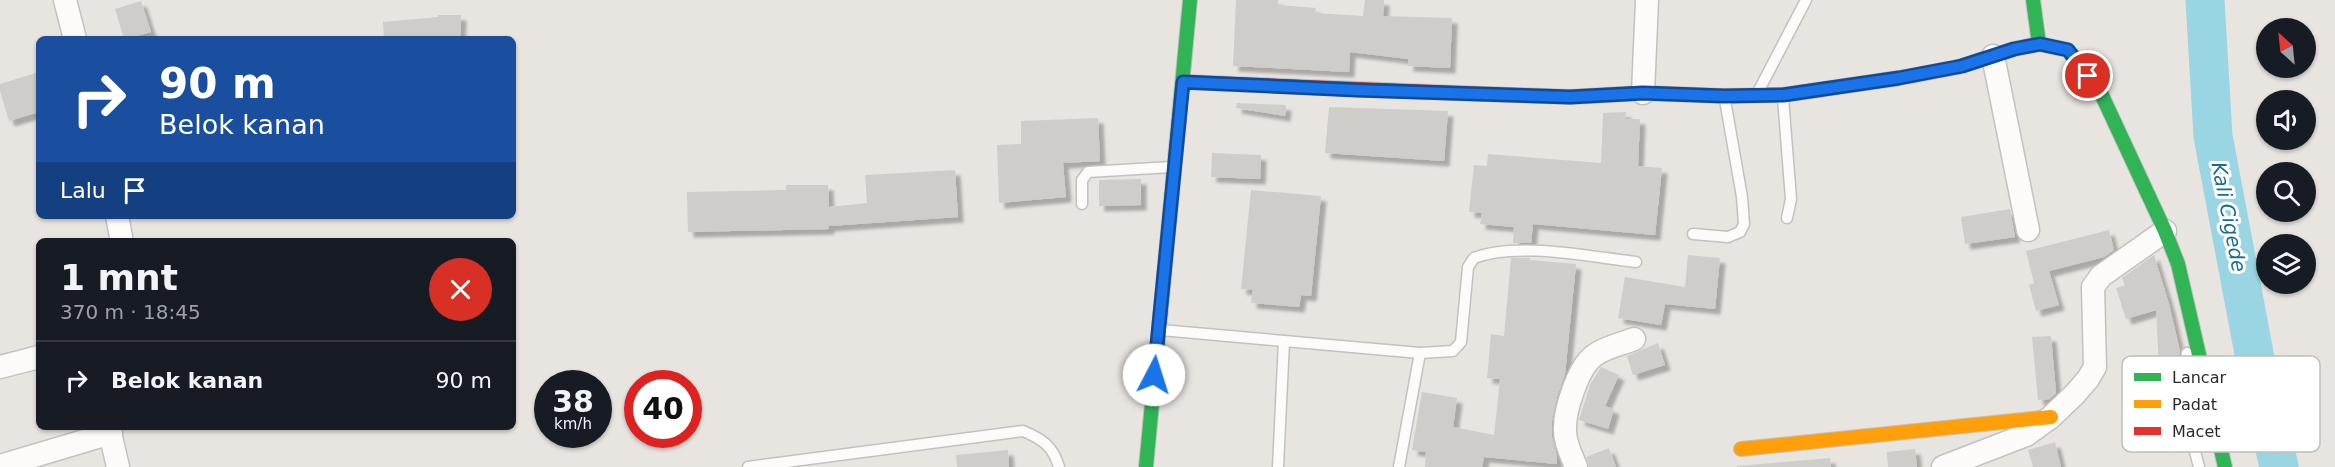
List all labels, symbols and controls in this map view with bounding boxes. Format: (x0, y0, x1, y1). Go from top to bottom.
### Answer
north arrow (2256, 18, 2316, 78)
map controls (2256, 18, 2316, 294)
pin (2062, 50, 2113, 101)
text: 90 m (159, 59, 276, 108)
icon: arrive (2071, 59, 2104, 92)
icon: right (60, 60, 138, 138)
button: sound (2256, 90, 2316, 150)
text: Belok kanan (159, 109, 325, 140)
water label: Kali Cigede (2207, 160, 2251, 274)
button: search (2256, 162, 2316, 222)
icon: arrive (118, 174, 151, 207)
text: Lalu (60, 178, 106, 203)
button: layers (2256, 234, 2316, 294)
text: 1 mnt (60, 257, 178, 298)
button: close (429, 258, 492, 321)
text: 370 m · 18:45 (60, 300, 201, 324)
position arrow (1122, 343, 1186, 407)
legend (2122, 356, 2320, 452)
icon: right (60, 364, 93, 397)
text: Belok kanan (111, 368, 263, 393)
text: 90 m (436, 368, 492, 393)
text: Lancar (2172, 368, 2226, 387)
speed limit sign: 40 (624, 370, 702, 448)
text: 38 (552, 384, 594, 419)
text: Padat (2172, 395, 2217, 414)
text: km/h (554, 415, 592, 433)
text: Macet (2172, 422, 2221, 441)

